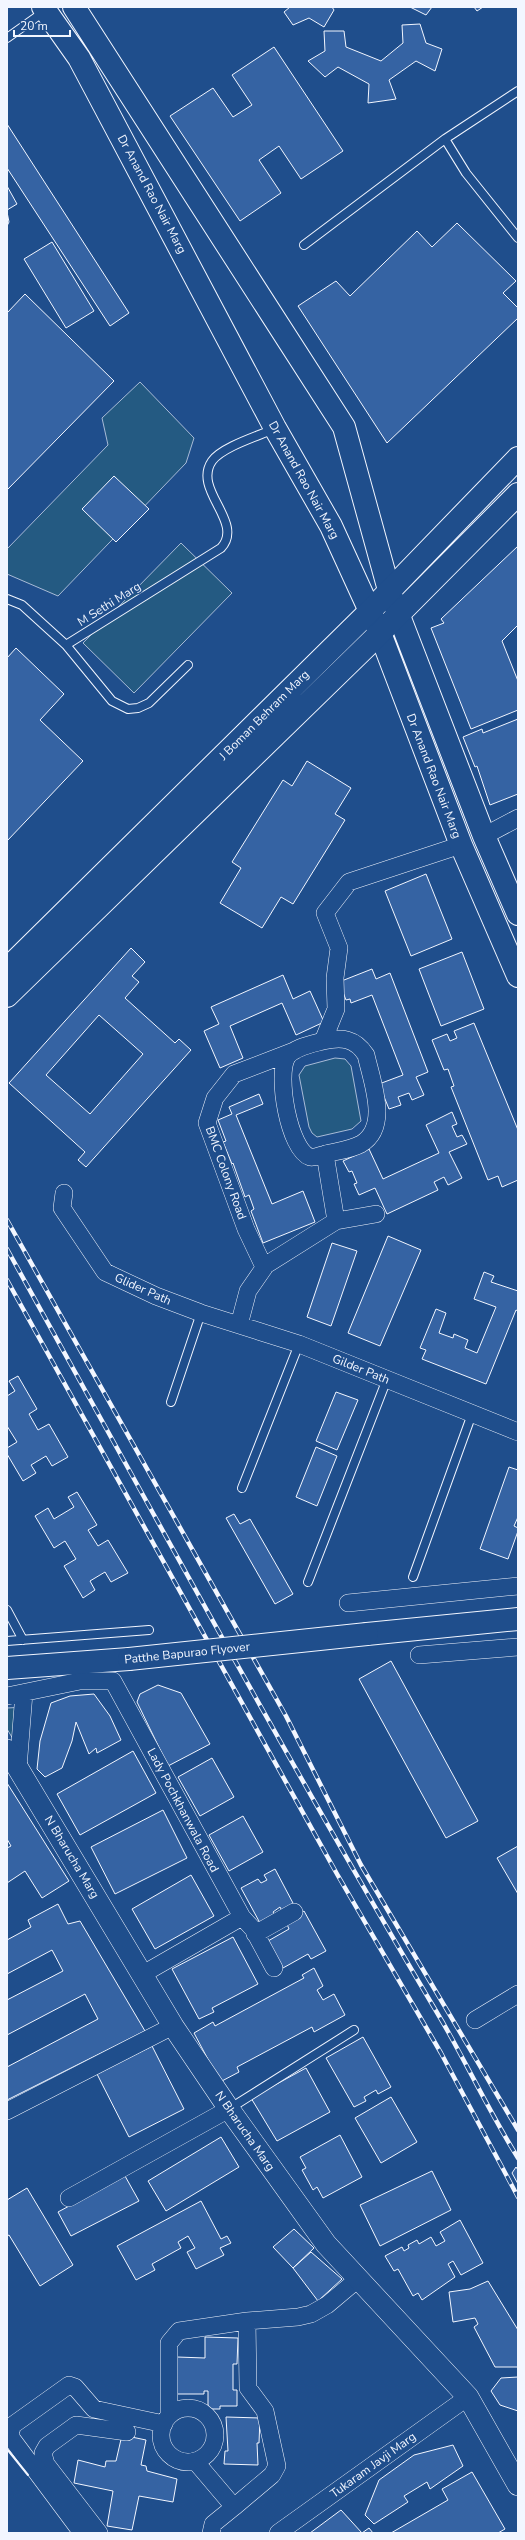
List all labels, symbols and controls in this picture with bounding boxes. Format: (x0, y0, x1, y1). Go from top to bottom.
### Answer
scale bar (14, 12, 70, 38)
text: 20 m (20, 18, 48, 34)
street label: Dr Anand Rao Nair Marg (114, 132, 190, 256)
street label: Dr Anand Rao Nair Marg (265, 418, 343, 542)
street label: M Sethi Marg (74, 578, 144, 630)
street label: J Boman Behram Marg (215, 666, 313, 764)
street label: Dr Anand Rao Nair Marg (403, 711, 465, 841)
street label: BMC Colony Road (202, 1124, 250, 1222)
street label: Glider Path (112, 1269, 174, 1309)
street label: Gilder Path (330, 1350, 392, 1388)
street label: Patthe Bapurao Flyover (123, 1638, 251, 1668)
street label: Lady Pochkhanwala Road (143, 1745, 223, 1875)
street label: N Bharucha Marg (41, 1813, 103, 1901)
street label: N Bharucha Marg (211, 2088, 279, 2174)
street label: Tukaram Javji Marg (327, 2428, 419, 2502)

